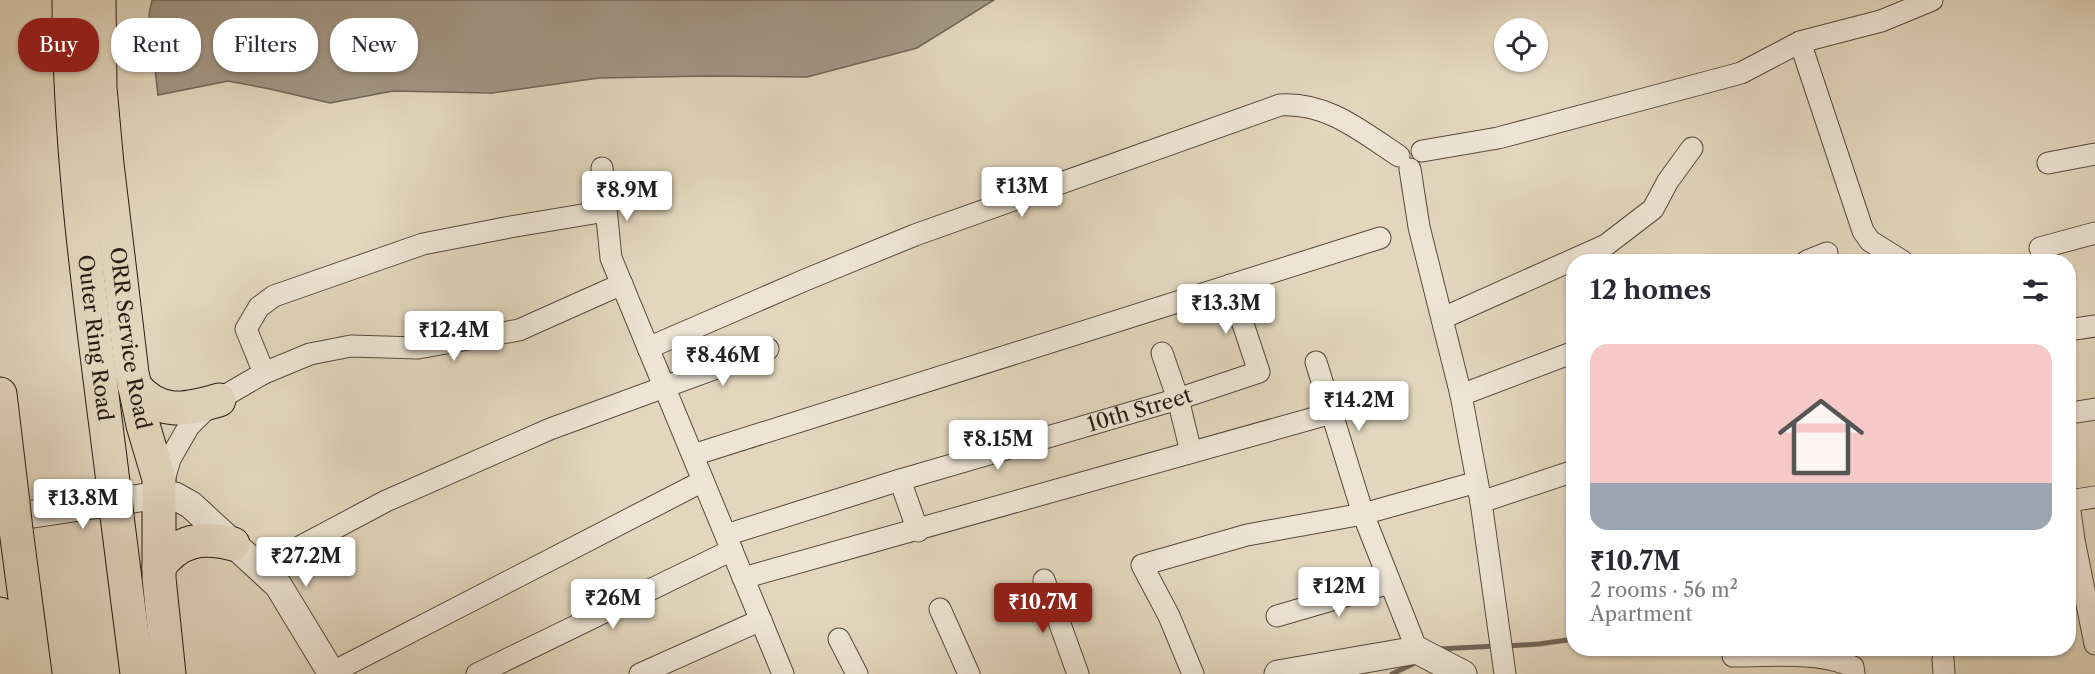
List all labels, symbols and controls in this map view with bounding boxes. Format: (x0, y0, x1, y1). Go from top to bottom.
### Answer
chip: Buy (18, 18, 99, 72)
chip: Rent (111, 18, 201, 72)
chip: Filters (213, 18, 318, 72)
chip: New (330, 18, 418, 72)
map controls (1494, 18, 1548, 72)
button: locate (1494, 18, 1548, 72)
pin: ₹13M (986, 167, 1058, 218)
pin: ₹8.9M (585, 171, 669, 222)
text: ₹13M (996, 174, 1048, 198)
text: ₹8.9M (596, 178, 658, 202)
street label: ORR Service Road (105, 246, 157, 432)
street label: Outer Ring Road (73, 253, 118, 422)
text: 12 homes (1590, 274, 1711, 306)
icon: filters (2019, 274, 2052, 307)
pin: ₹13.3M (1177, 284, 1275, 335)
text: ₹13.3M (1191, 291, 1261, 315)
pin: ₹12.4M (405, 311, 503, 362)
text: ₹12.4M (419, 318, 489, 342)
pin: ₹8.46M (674, 336, 772, 387)
text: ₹8.46M (686, 343, 760, 367)
pin: ₹14.2M (1310, 381, 1408, 432)
street label: 10th Street (1084, 382, 1196, 437)
icon: home (1767, 383, 1875, 491)
text: ₹14.2M (1324, 388, 1394, 412)
pin: ₹8.15M (949, 420, 1047, 471)
text: ₹8.15M (963, 427, 1033, 451)
pin: ₹13.8M (34, 479, 132, 530)
text: ₹13.8M (48, 486, 118, 510)
pin: ₹27.2M (257, 537, 355, 588)
text: ₹27.2M (270, 544, 342, 568)
text: ₹10.7M (1590, 545, 1681, 577)
pin: ₹12M (1303, 567, 1375, 618)
text: ₹12M (1312, 574, 1366, 598)
text: 2 rooms · 56 m² (1590, 578, 1738, 602)
pin: ₹26M (577, 579, 649, 630)
pin: ₹10.7M (994, 583, 1092, 634)
text: ₹26M (585, 586, 641, 610)
text: ₹10.7M (1008, 590, 1078, 614)
text: Apartment (1590, 602, 1693, 626)

